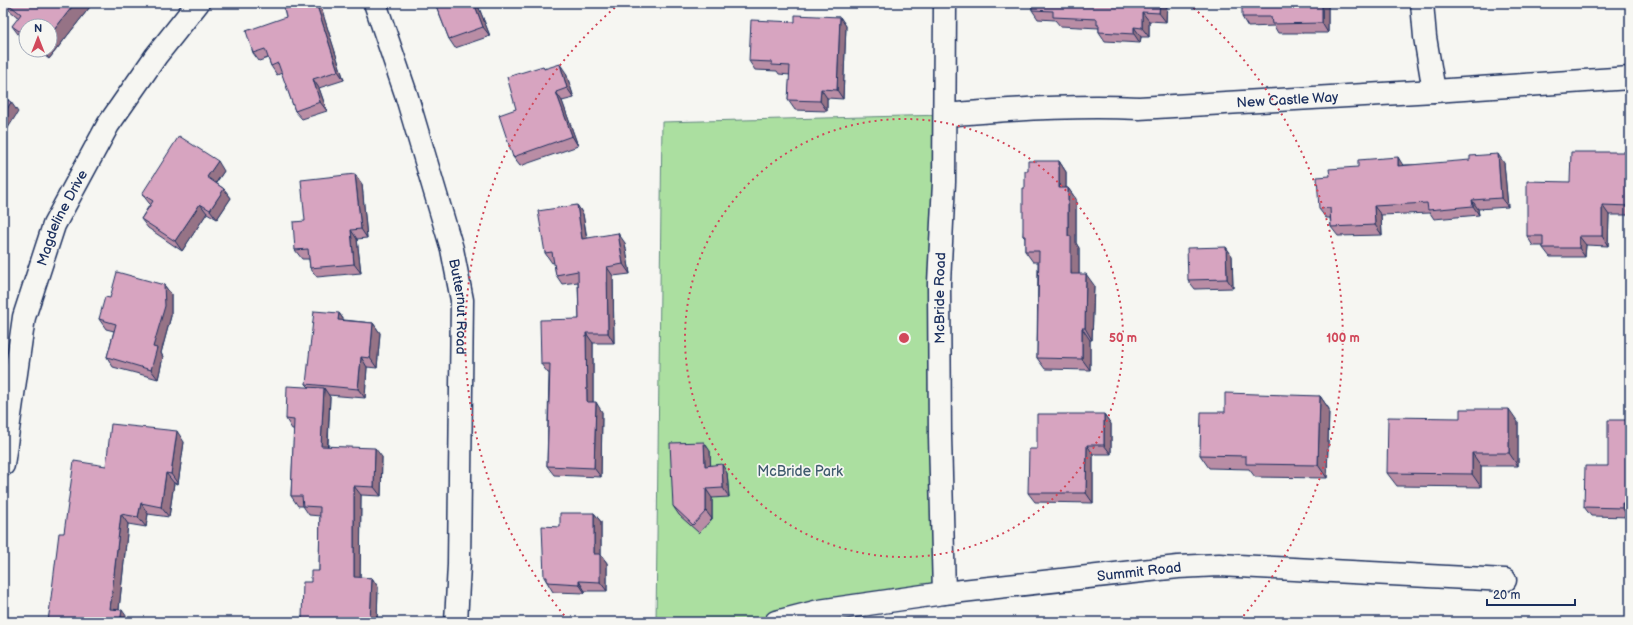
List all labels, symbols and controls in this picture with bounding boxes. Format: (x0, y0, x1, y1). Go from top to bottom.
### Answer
north arrow (18, 18, 58, 58)
text: N (34, 22, 42, 35)
street label: New Castle Way (1236, 88, 1340, 111)
street label: Magdeline Drive (33, 167, 91, 268)
street label: McBride Road (930, 252, 949, 344)
street label: Butternut Road (446, 257, 471, 355)
centre of rings (897, 331, 911, 345)
text: 50 m (1109, 331, 1137, 346)
text: 100 m (1326, 331, 1360, 346)
park label: McBride Park (757, 463, 843, 480)
street label: Summit Road (1096, 558, 1182, 584)
scale bar (1487, 581, 1575, 607)
text: 20 m (1493, 588, 1520, 603)

